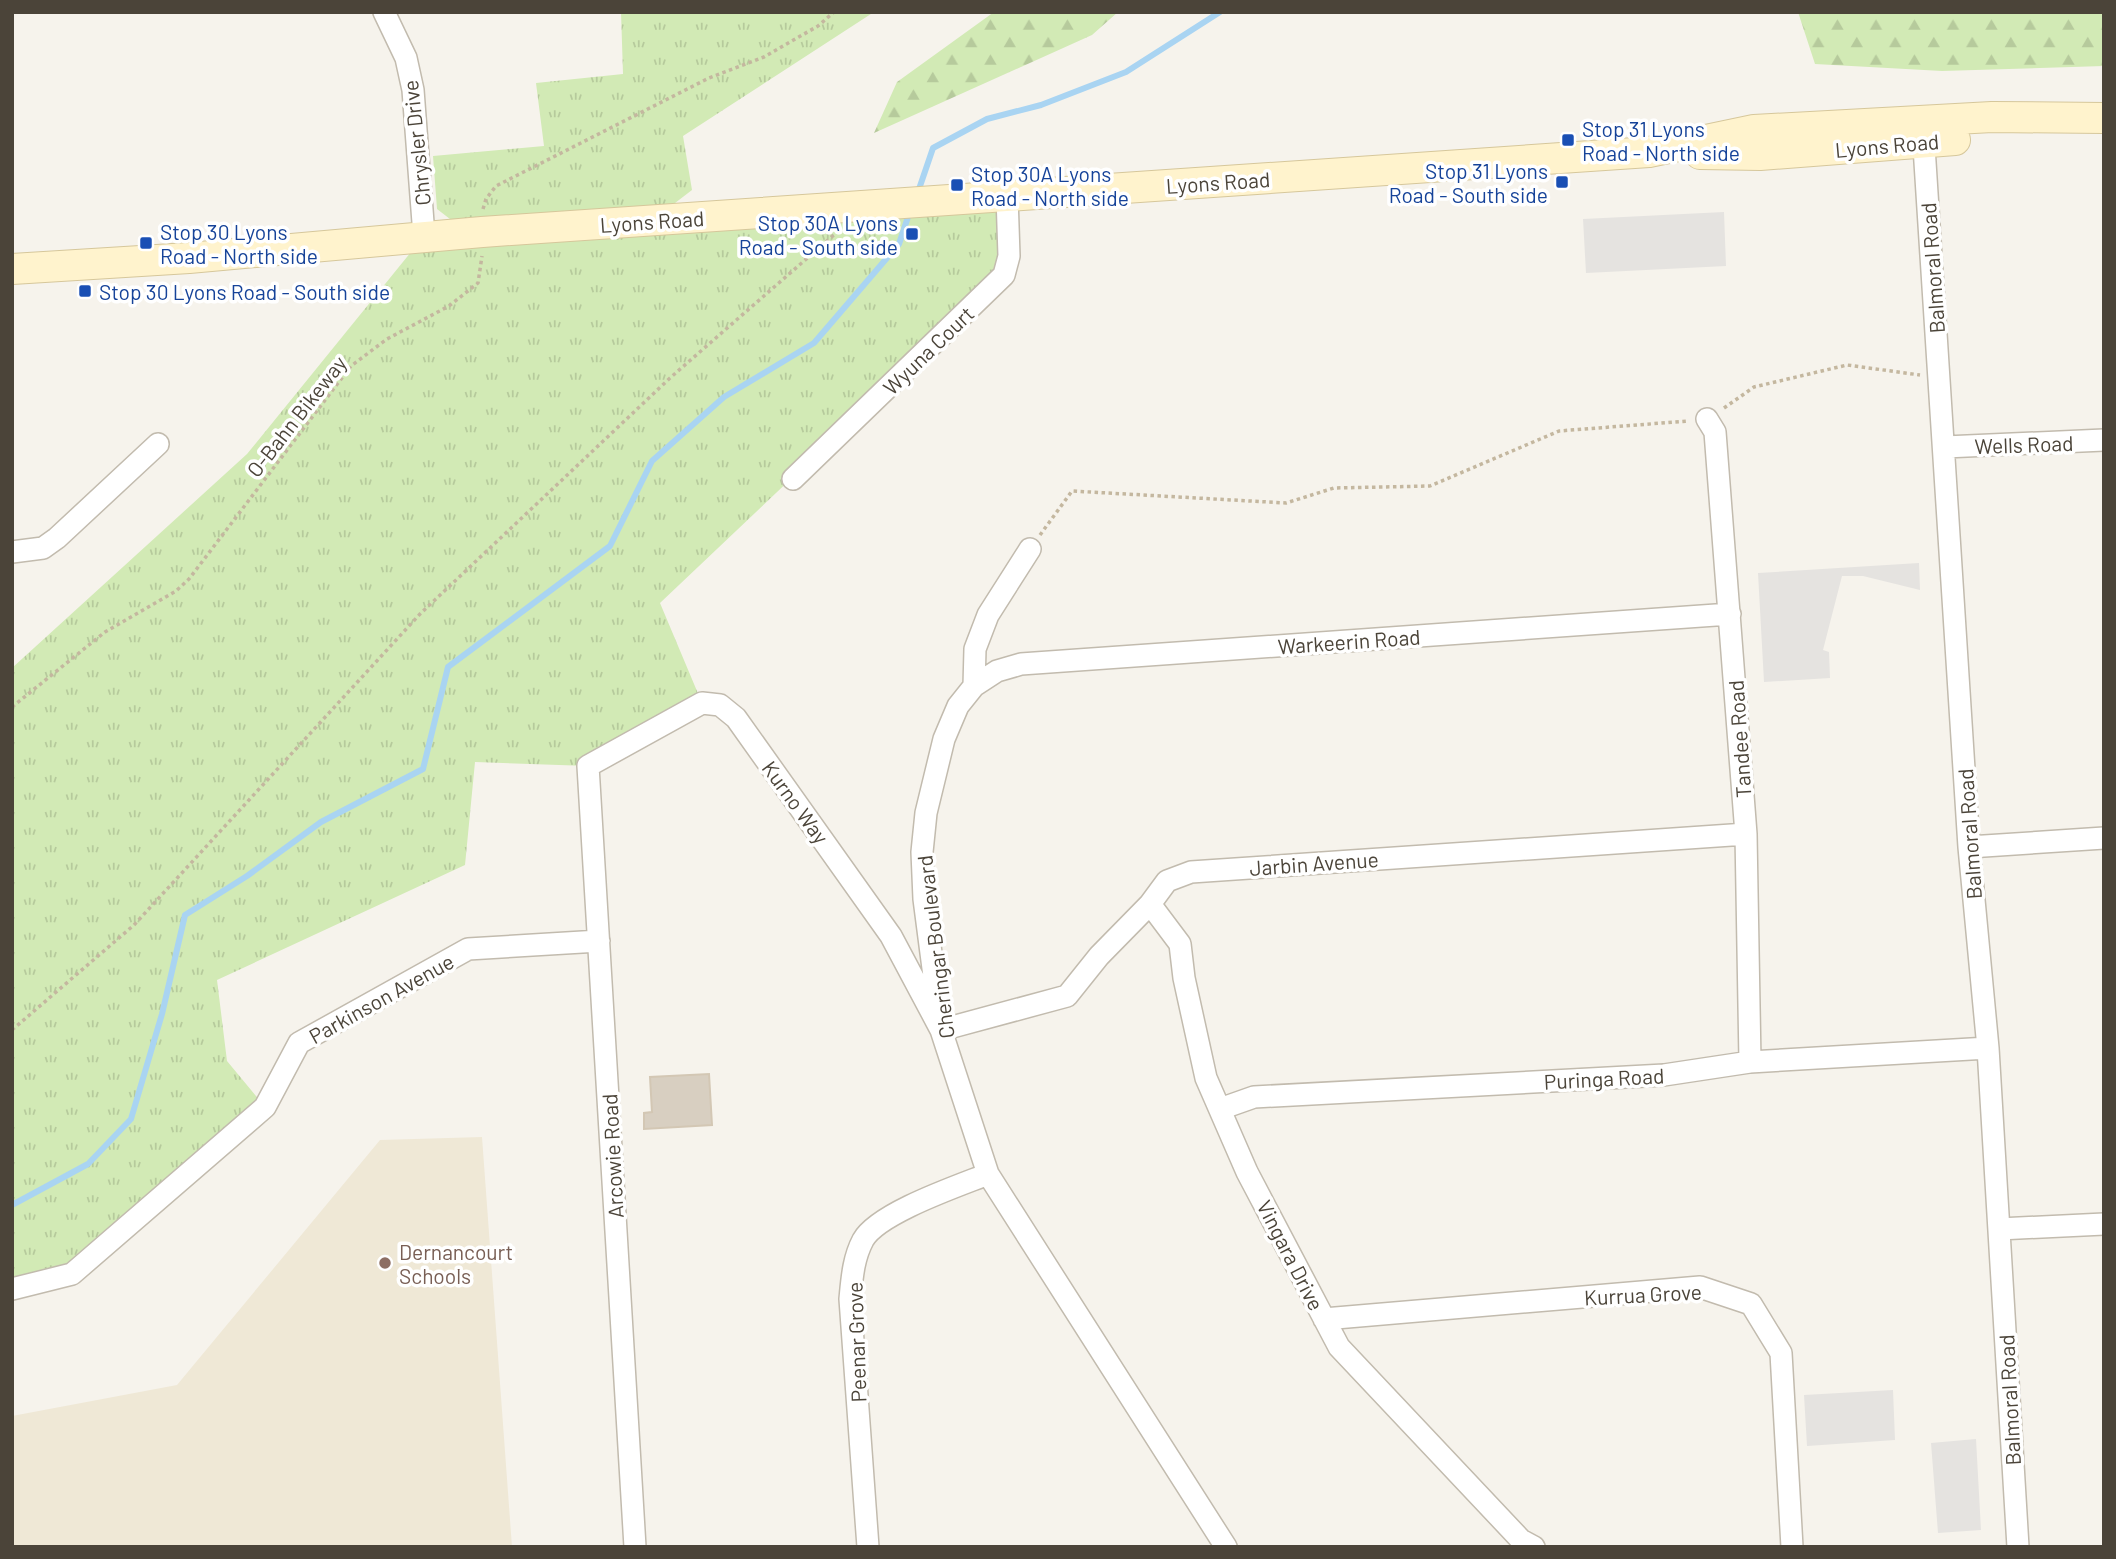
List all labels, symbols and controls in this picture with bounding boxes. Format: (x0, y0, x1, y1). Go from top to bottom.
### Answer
street label: Chrysler Drive (397, 79, 435, 207)
place label: Stop 31 Lyons Road - North side (1582, 116, 1740, 165)
street label: Lyons Road (1834, 128, 1940, 162)
marker: Stop 31 Lyons Road - North side (1560, 132, 1576, 148)
place label: Stop 31 Lyons Road - South side (1389, 158, 1548, 207)
place label: Stop 30A Lyons Road - North side (971, 161, 1129, 210)
street label: Lyons Road (1165, 166, 1271, 198)
marker: Stop 31 Lyons Road - South side (1554, 174, 1570, 190)
marker: Stop 30A Lyons Road - North side (949, 177, 965, 193)
street label: Balmoral Road (1915, 202, 1949, 334)
street label: Lyons Road (599, 205, 705, 237)
place label: Stop 30A Lyons Road - South side (739, 210, 898, 259)
place label: Stop 30 Lyons Road - North side (160, 219, 318, 268)
marker: Stop 30A Lyons Road - South side (904, 226, 920, 242)
marker: Stop 30 Lyons Road - North side (138, 235, 154, 251)
place label: Stop 30 Lyons Road - South side (99, 279, 390, 304)
marker: Stop 30 Lyons Road - South side (77, 283, 93, 299)
street label: Wyuna Court (877, 301, 979, 399)
street label: O-Bahn Bikeway (241, 350, 351, 481)
street label: Wells Road (1974, 430, 2074, 458)
street label: Warkeerin Road (1277, 624, 1421, 658)
street label: Tandee Road (1722, 679, 1756, 799)
street label: Kurno Way (758, 756, 835, 849)
street label: Balmoral Road (1952, 768, 1986, 900)
street label: Jarbin Avenue (1248, 846, 1380, 880)
street label: Cheringar Boulevard (911, 854, 959, 1040)
street label: Parkinson Avenue (304, 948, 458, 1048)
street label: Puringa Road (1543, 1062, 1665, 1094)
street label: Arcowie Road (596, 1093, 628, 1219)
street label: Vingara Drive (1253, 1196, 1329, 1314)
place label: Dernancourt Schools (399, 1239, 513, 1288)
marker: Dernancourt Schools (377, 1255, 393, 1271)
street label: Kurrua Grove (1584, 1278, 1702, 1310)
street label: Peenar Grove (841, 1281, 871, 1403)
street label: Balmoral Road (1993, 1334, 2025, 1466)

